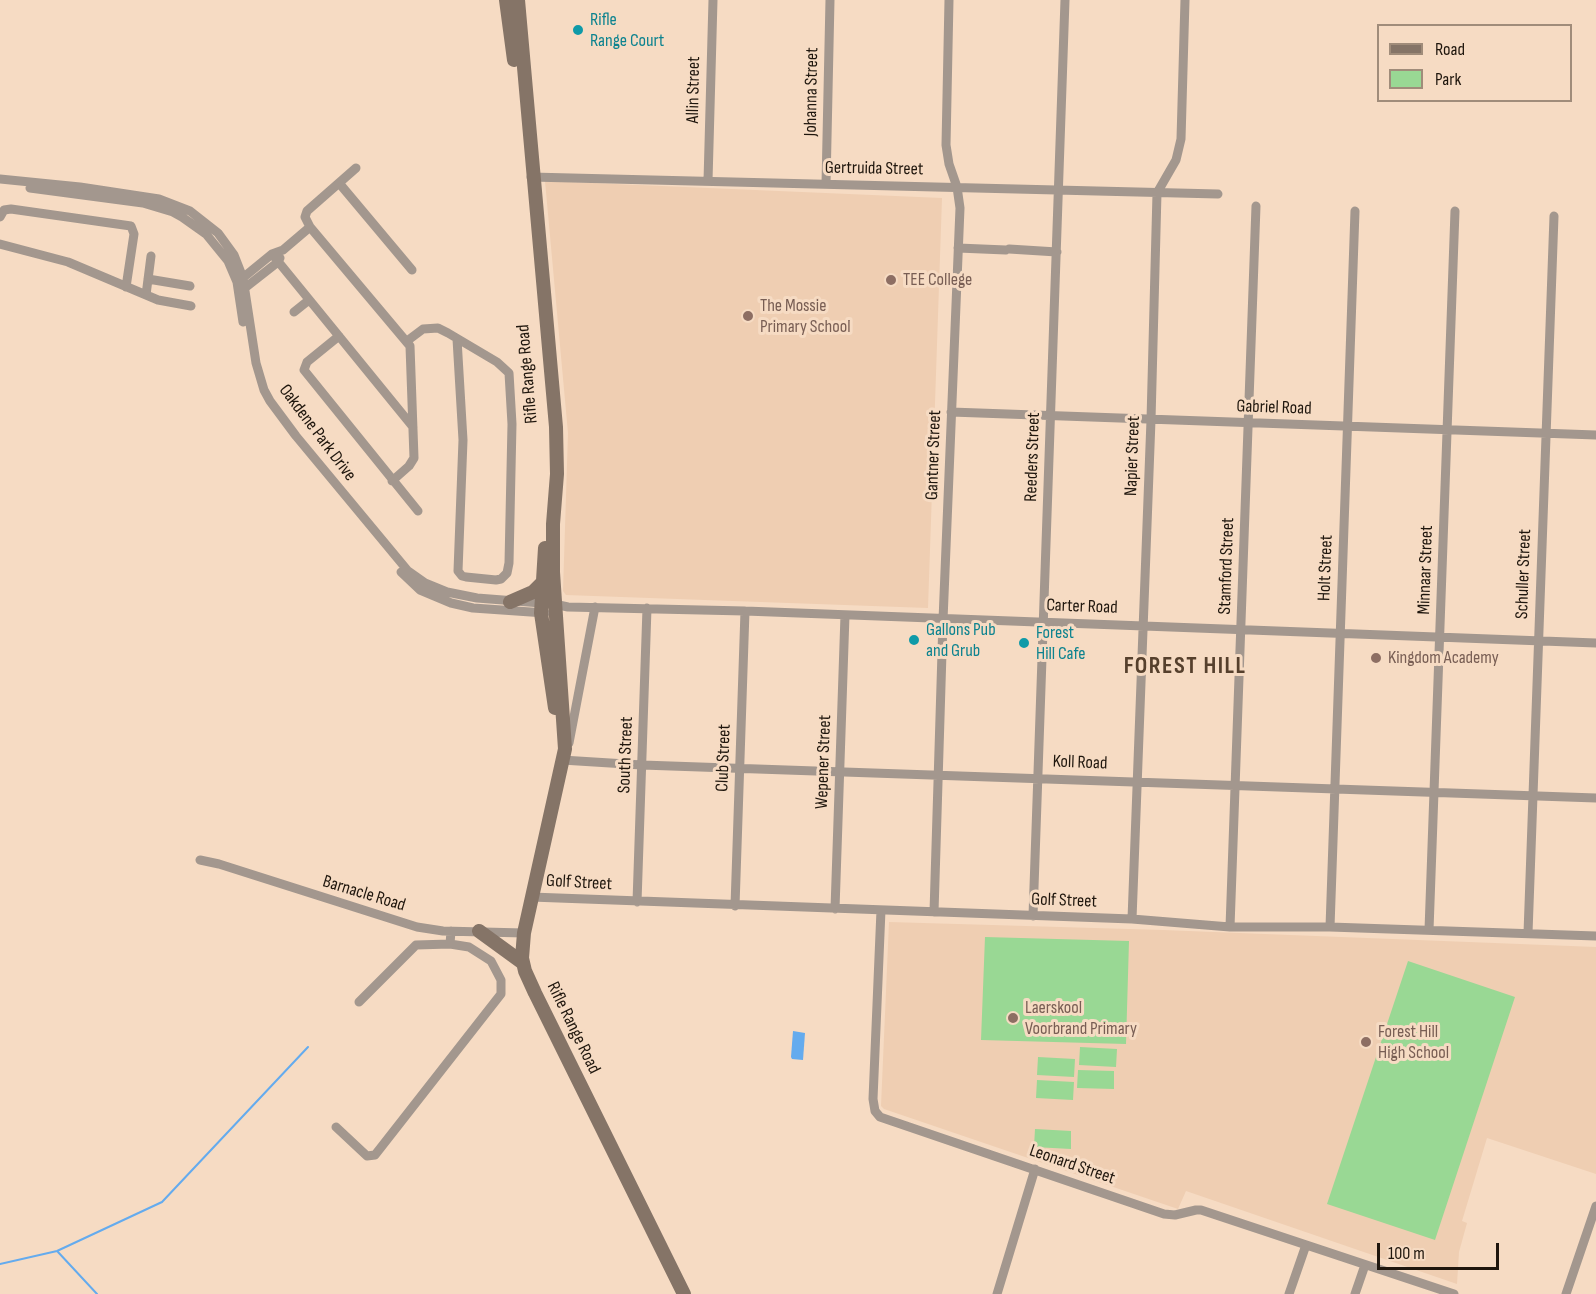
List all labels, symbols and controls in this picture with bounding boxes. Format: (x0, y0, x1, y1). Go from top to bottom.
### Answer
place label: Rifle Range Court (590, 9, 664, 52)
marker: Rifle Range Court (571, 23, 585, 37)
legend (1377, 24, 1572, 102)
text: Road (1435, 39, 1465, 60)
street label: Johanna Street (800, 47, 824, 137)
street label: Allin Street (683, 56, 705, 124)
text: Park (1435, 69, 1461, 90)
street label: Gertruida Street (825, 157, 923, 181)
place label: TEE College (903, 269, 972, 291)
marker: TEE College (884, 273, 898, 287)
place label: The Mossie Primary School (760, 295, 851, 338)
marker: The Mossie Primary School (741, 309, 755, 323)
street label: Rifle Range Road (513, 323, 543, 425)
street label: Oakdene Park Drive (274, 380, 360, 486)
street label: Gabriel Road (1236, 396, 1312, 420)
street label: Gantner Street (922, 410, 946, 500)
street label: Reeders Street (1021, 412, 1045, 502)
street label: Napier Street (1121, 416, 1145, 496)
street label: Stamford Street (1215, 517, 1239, 615)
street label: Minnaar Street (1414, 525, 1438, 615)
street label: Schuller Street (1512, 529, 1536, 619)
street label: Holt Street (1314, 534, 1338, 602)
street label: Carter Road (1046, 595, 1118, 619)
place label: Gallons Pub and Grub (926, 619, 996, 662)
place label: Forest Hill Cafe (1036, 622, 1085, 664)
marker: Gallons Pub and Grub (907, 633, 921, 647)
marker: Forest Hill Cafe (1017, 636, 1031, 650)
place label: Kingdom Academy (1388, 647, 1499, 669)
marker: Kingdom Academy (1369, 651, 1383, 665)
district label: FOREST HILL (1124, 653, 1246, 681)
street label: Wepener Street (812, 715, 836, 809)
street label: South Street (614, 716, 638, 794)
street label: Club Street (712, 724, 736, 792)
street label: Koll Road (1052, 751, 1108, 775)
street label: Golf Street (546, 870, 612, 896)
street label: Barnacle Road (320, 871, 408, 917)
street label: Golf Street (1031, 889, 1097, 913)
street label: Rifle Range Road (541, 979, 605, 1077)
place label: Laerskool Voorbrand Primary (1025, 997, 1137, 1040)
marker: Laerskool Voorbrand Primary (1006, 1011, 1020, 1025)
place label: Forest Hill High School (1378, 1021, 1449, 1064)
marker: Forest Hill High School (1359, 1035, 1373, 1049)
street label: Leonard Street (1026, 1140, 1118, 1190)
scale bar (1380, 1231, 1502, 1269)
text: 100 m (1388, 1243, 1425, 1264)

